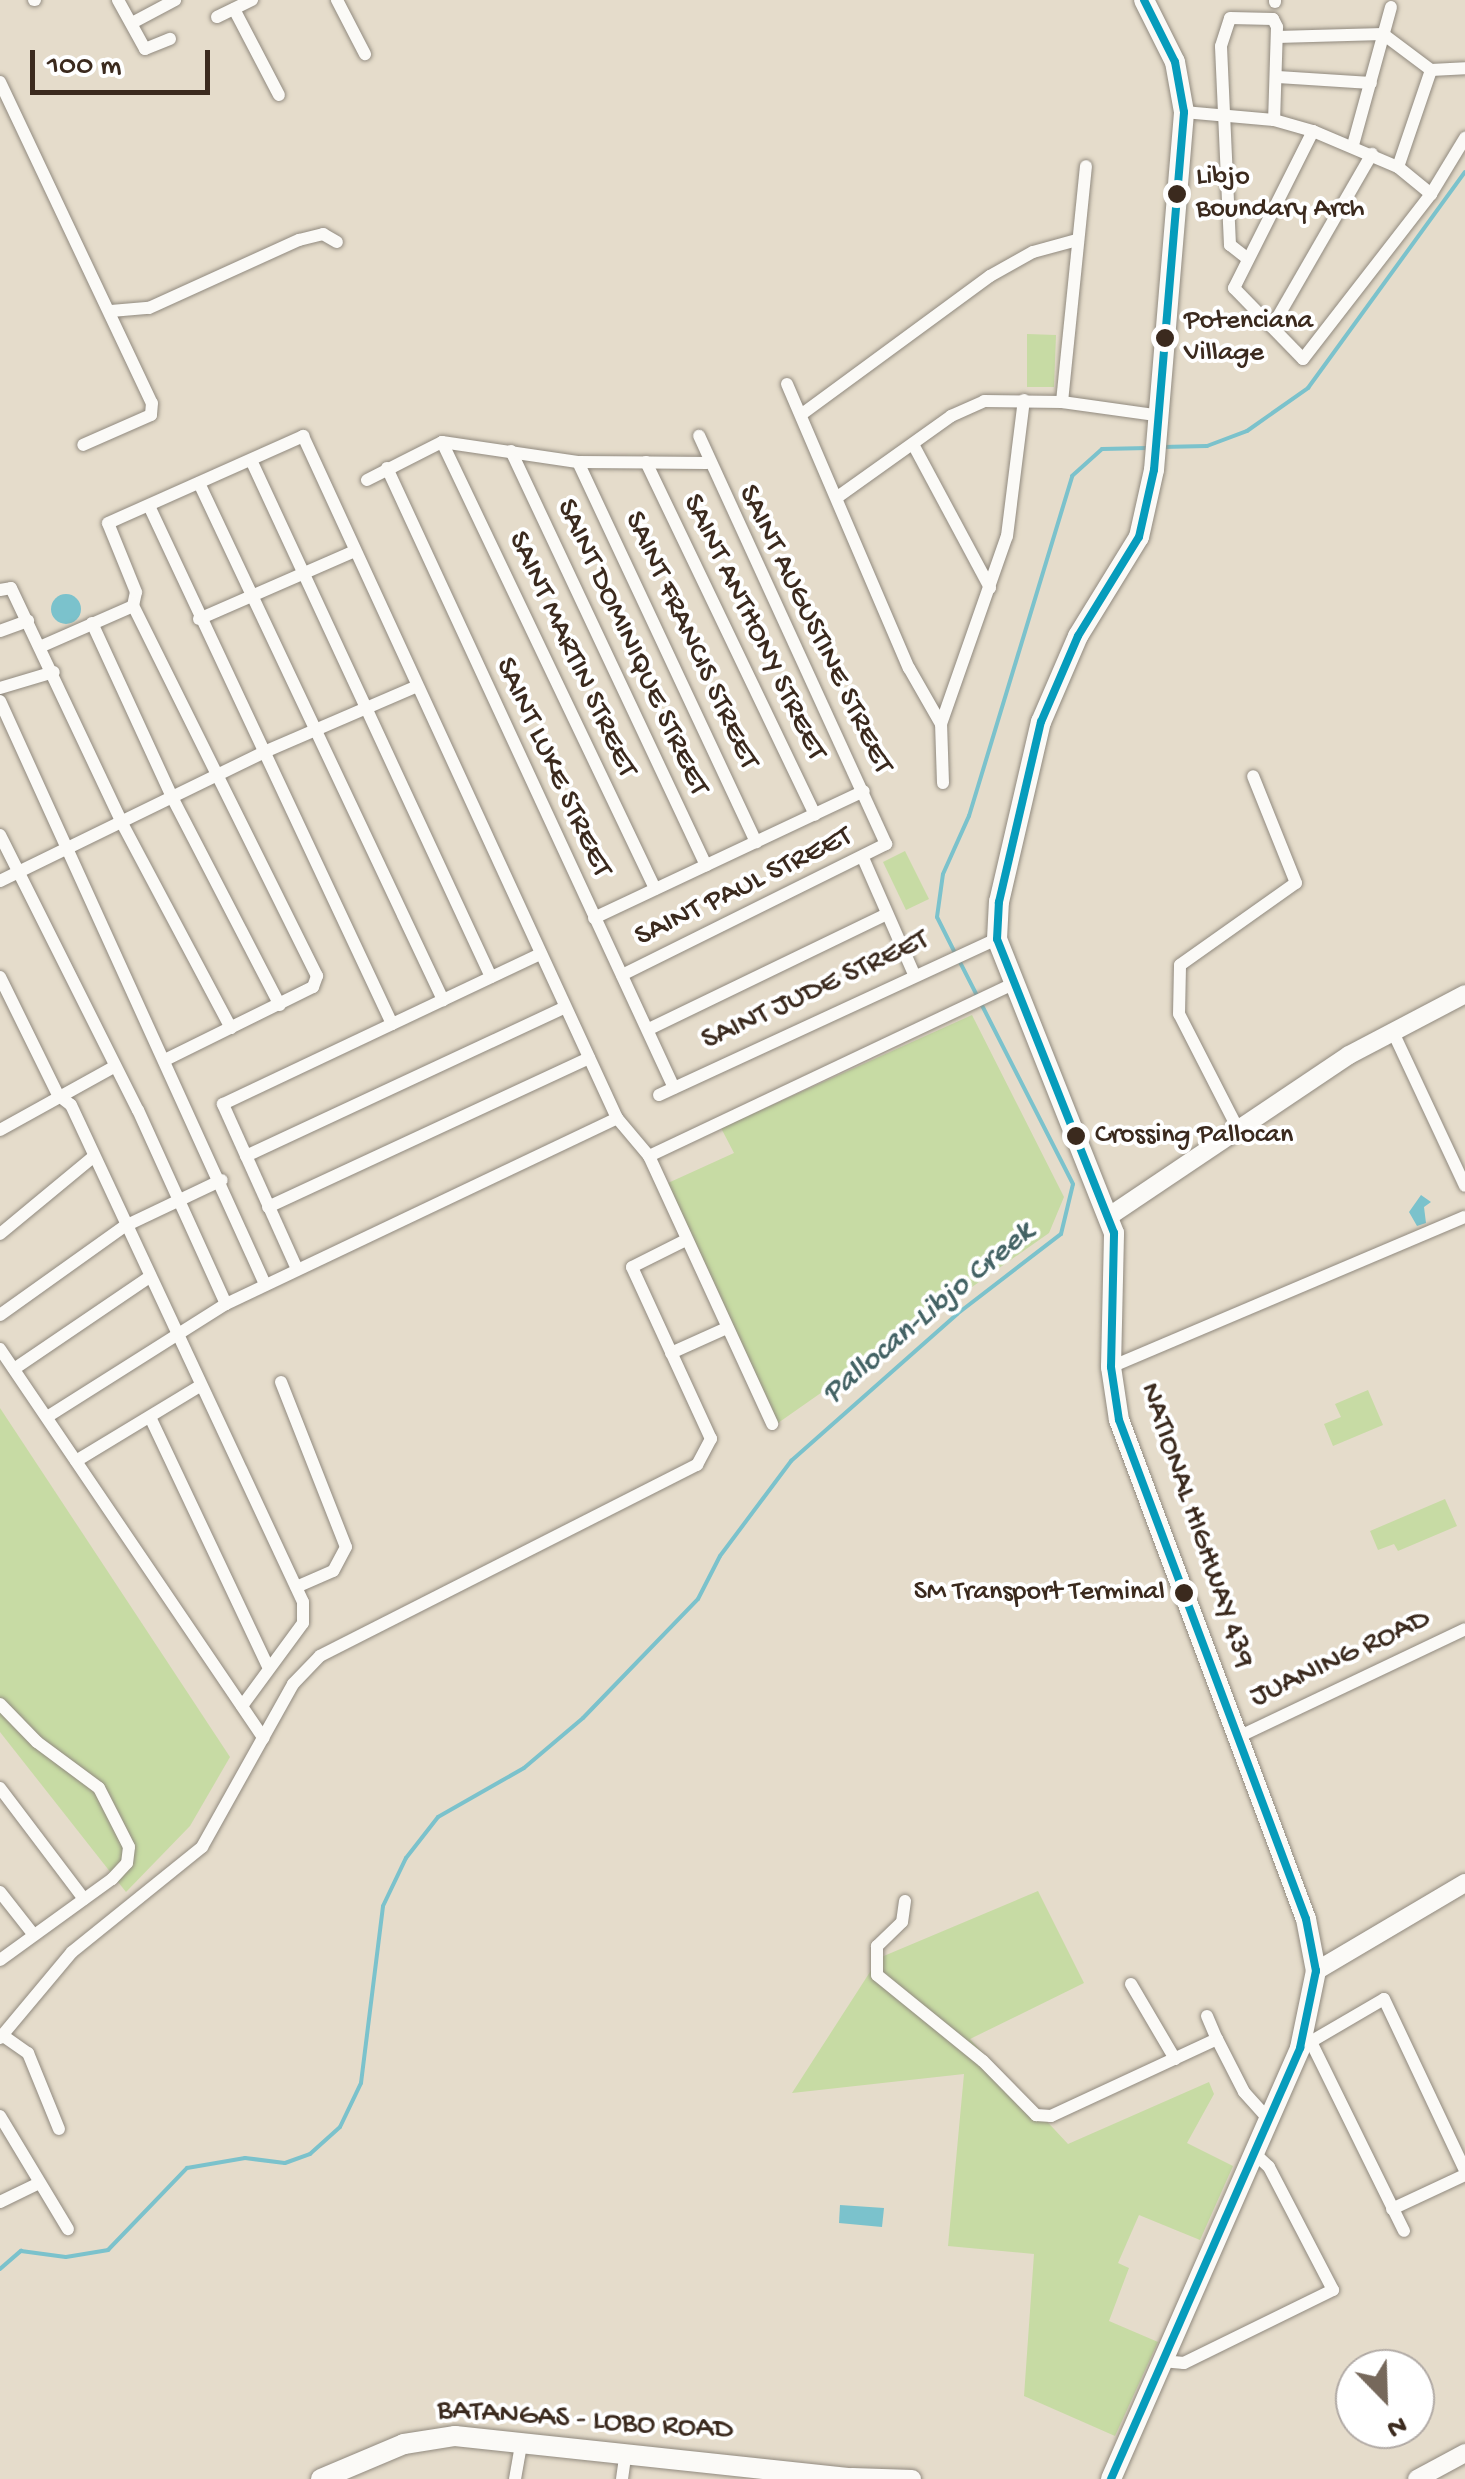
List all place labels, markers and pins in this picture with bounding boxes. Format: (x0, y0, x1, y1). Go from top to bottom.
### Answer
place label: Libjo Boundary Arch (1196, 161, 1365, 227)
marker: Libjo Boundary Arch (1167, 184, 1187, 204)
place label: Potenciana Village (1184, 305, 1313, 371)
marker: Potenciana Village (1155, 328, 1175, 348)
place label: Crossing Pallocan (1095, 1119, 1293, 1153)
marker: Crossing Pallocan (1066, 1126, 1086, 1146)
place label: SM Transport Terminal (914, 1576, 1165, 1610)
marker: SM Transport Terminal (1174, 1583, 1194, 1603)

